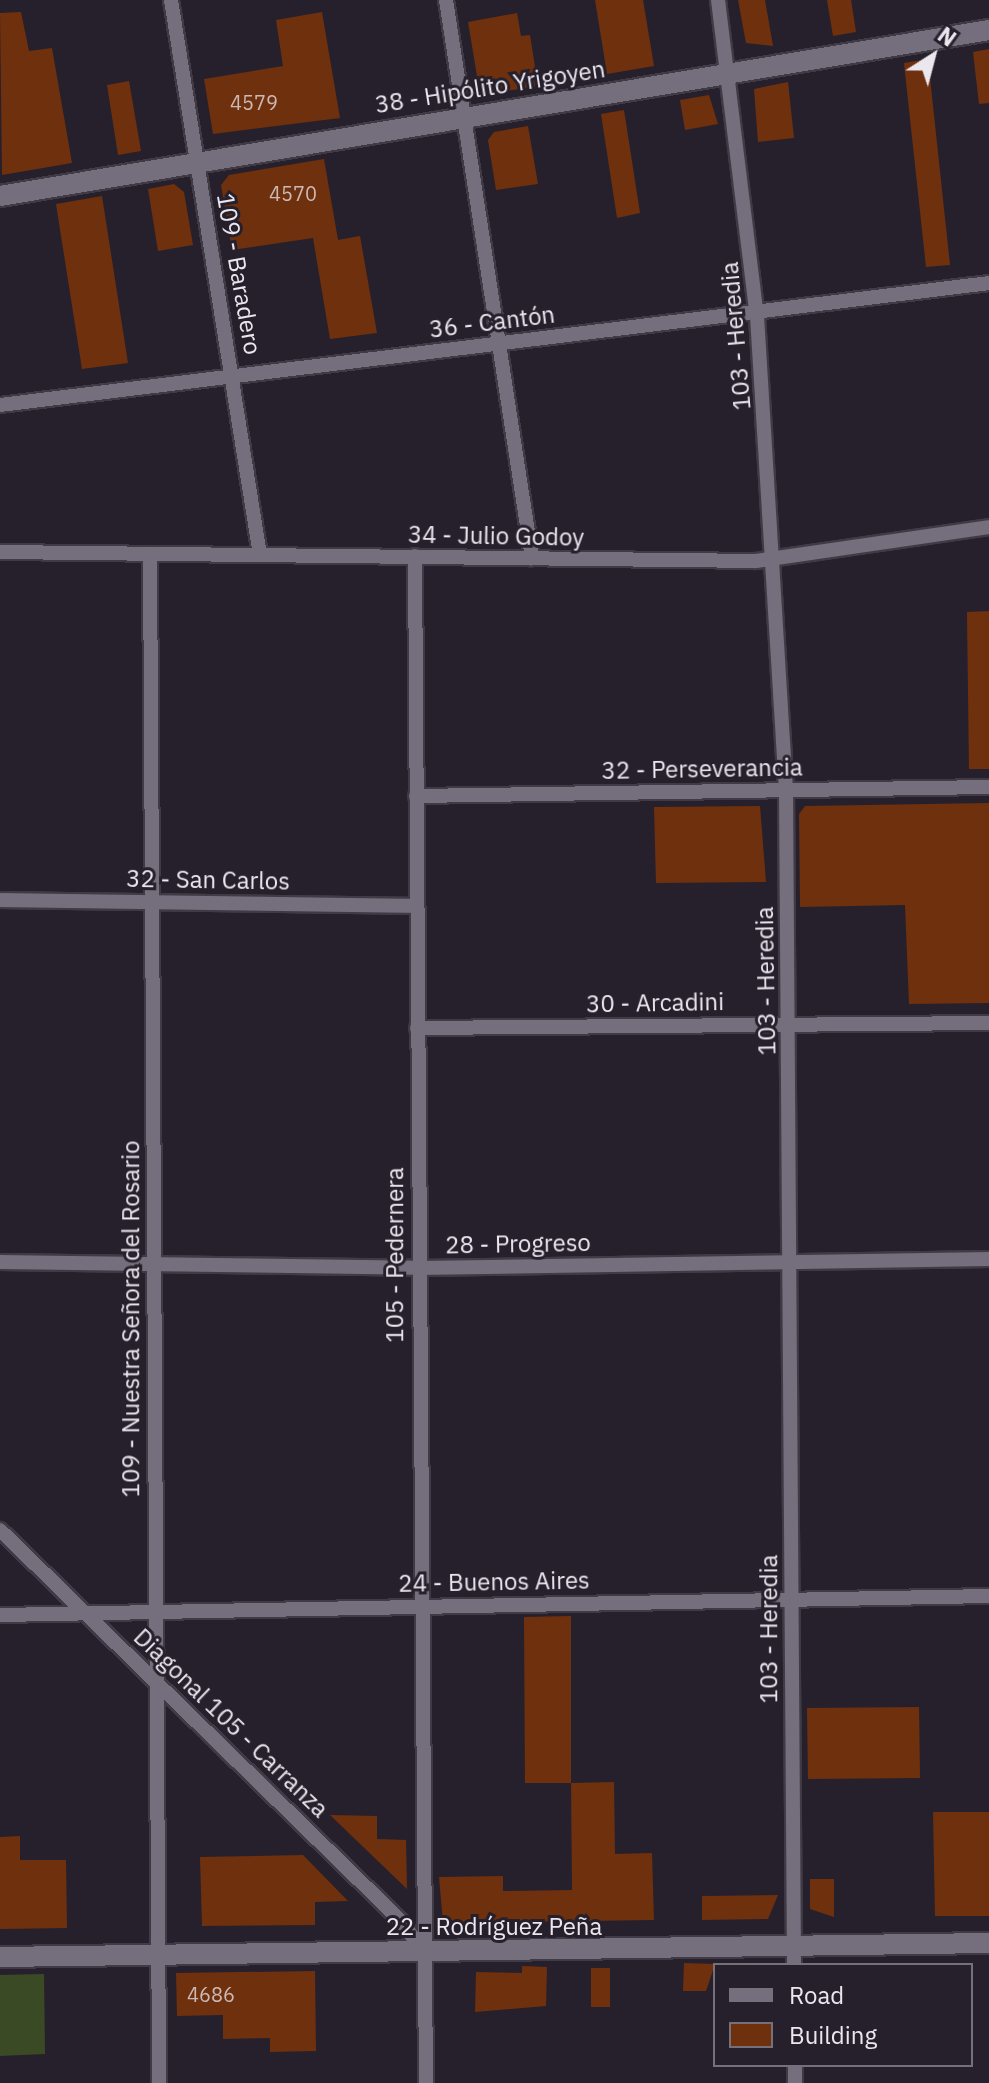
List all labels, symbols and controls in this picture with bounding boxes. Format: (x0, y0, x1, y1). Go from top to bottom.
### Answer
north arrow (893, 16, 973, 96)
text: N (932, 20, 962, 53)
street label: 38 - Hipólito Yrigoyen (373, 55, 607, 119)
house number: 4579 (230, 90, 278, 114)
house number: 4570 (269, 181, 317, 205)
street label: 109 - Baradero (211, 191, 267, 357)
street label: 103 - Heredia (715, 261, 757, 411)
street label: 36 - Cantón (427, 300, 557, 344)
street label: 34 - Julio Godoy (407, 520, 585, 552)
street label: 32 - Perseverancia (601, 753, 803, 785)
street label: 32 - San Carlos (126, 864, 290, 896)
street label: 103 - Heredia (750, 906, 782, 1056)
street label: 30 - Arcadini (586, 987, 724, 1019)
street label: 109 - Nuestra Señora del Rosario (117, 1141, 145, 1497)
street label: 105 - Pedernera (381, 1167, 409, 1343)
street label: 28 - Progreso (445, 1228, 591, 1260)
street label: 103 - Heredia (755, 1555, 783, 1703)
street label: 24 - Buenos Aires (398, 1566, 590, 1598)
street label: Diagonal 105 - Carranza (128, 1623, 334, 1823)
street label: 22 - Rodríguez Peña (386, 1913, 602, 1941)
legend (713, 1963, 973, 2067)
text: Road (789, 1979, 844, 2011)
house number: 4686 (187, 1982, 235, 2006)
text: Building (789, 2019, 877, 2051)

